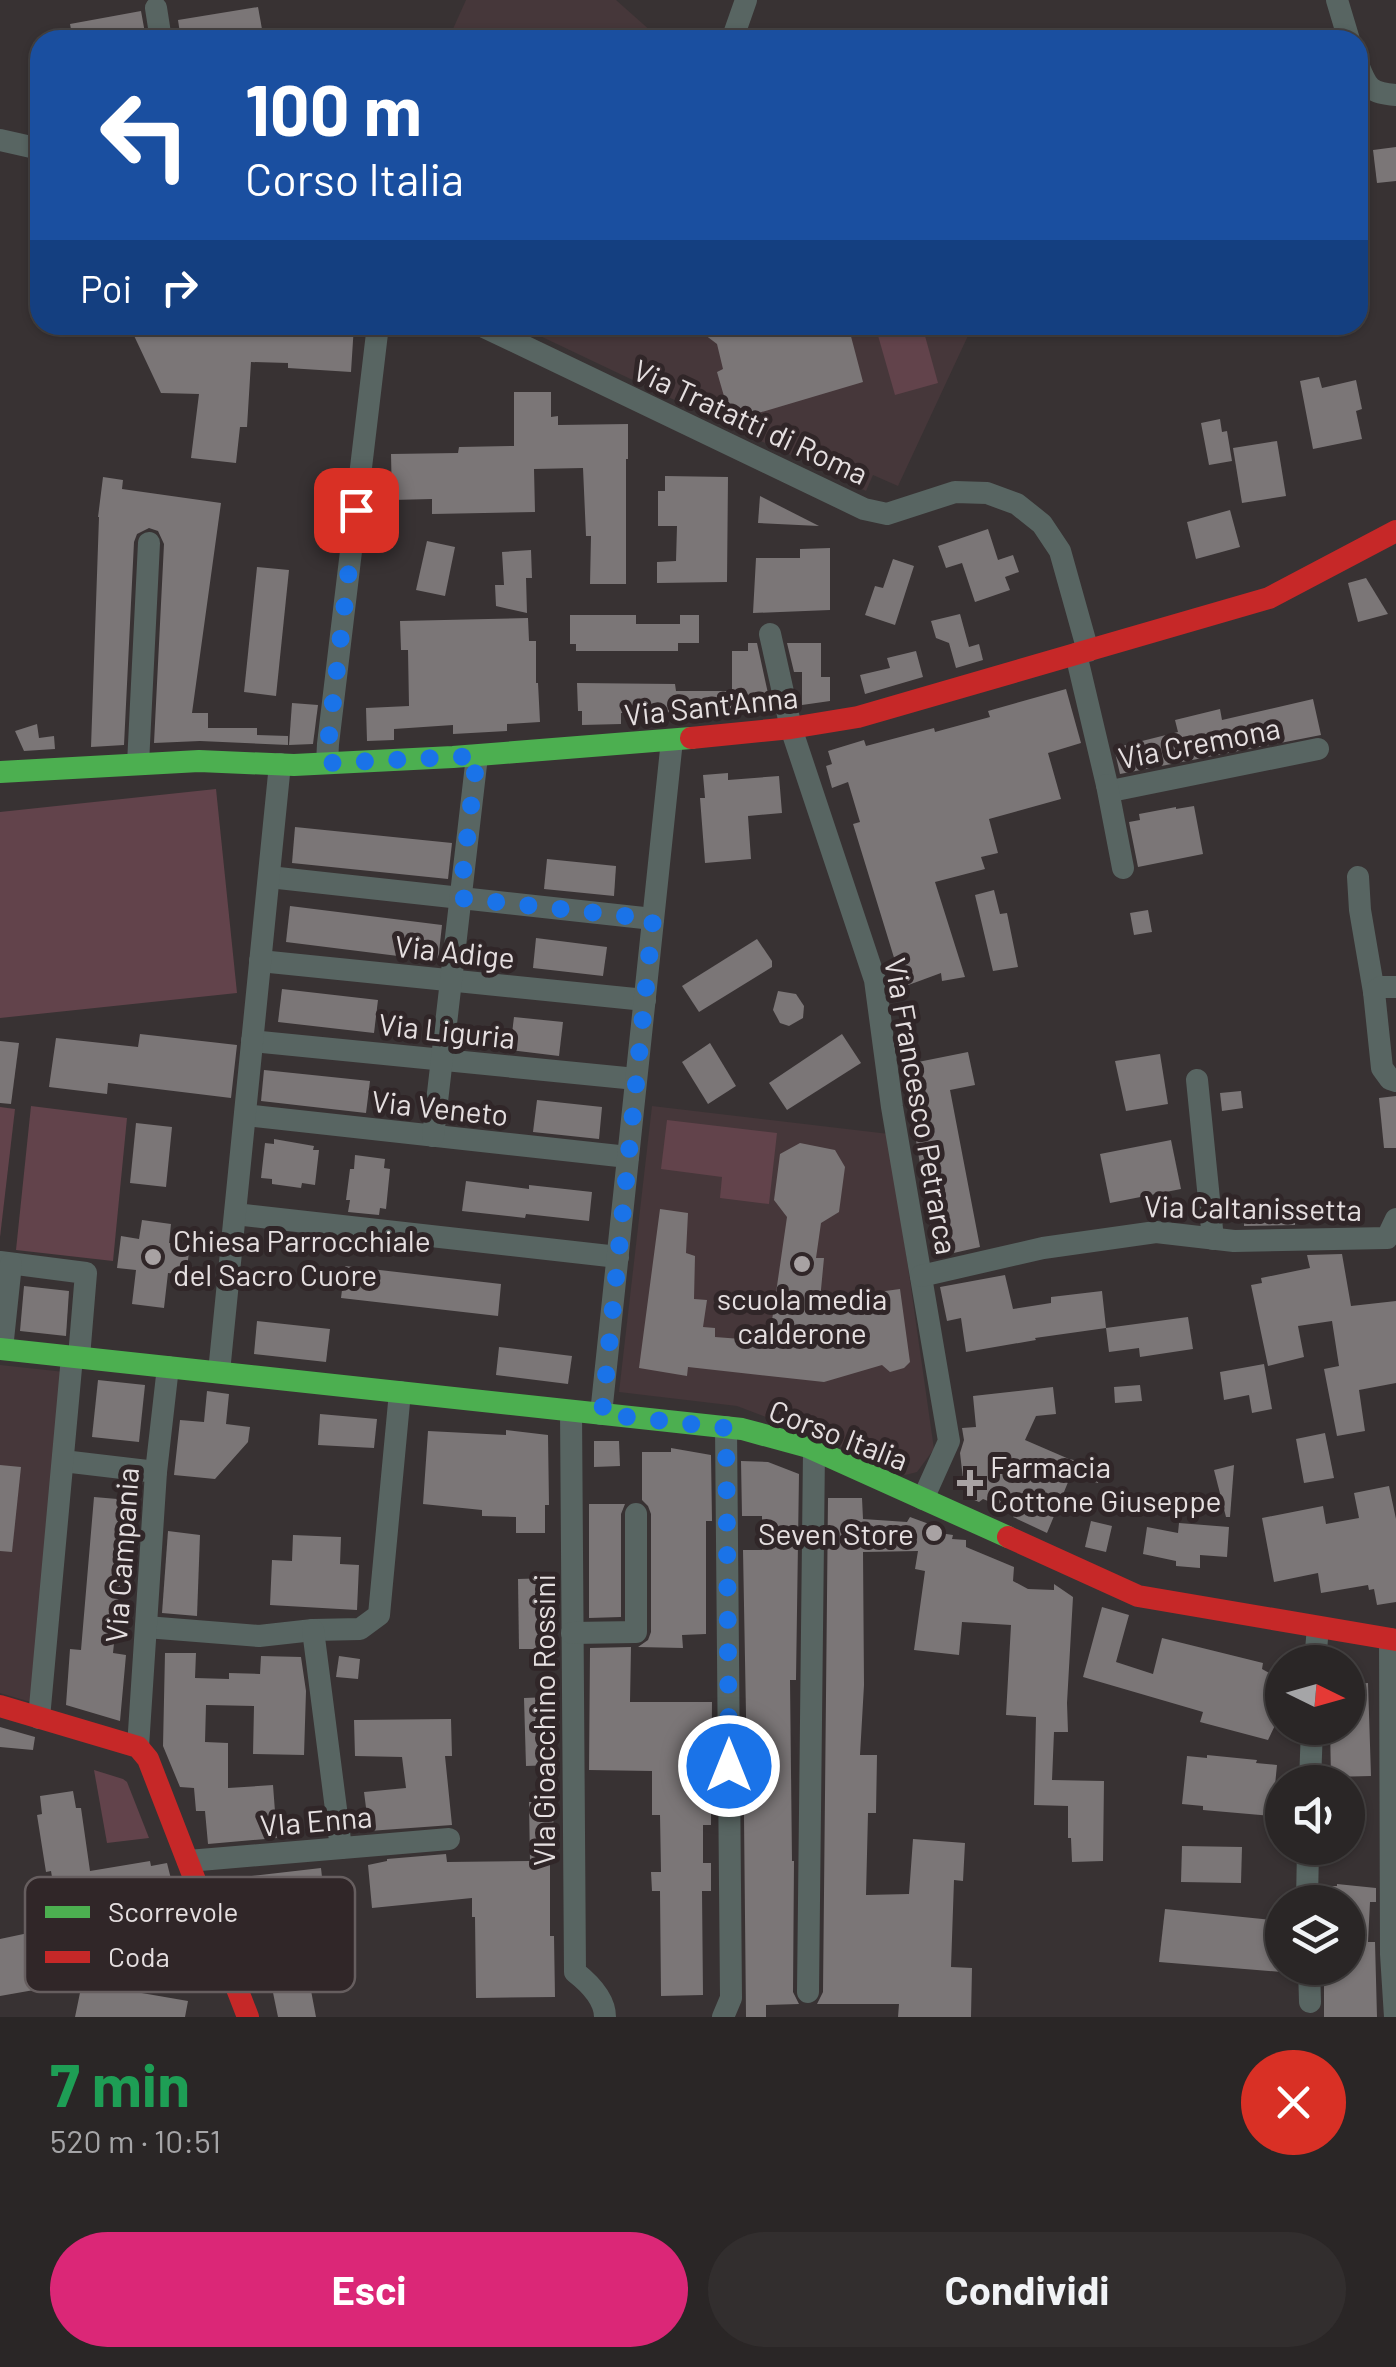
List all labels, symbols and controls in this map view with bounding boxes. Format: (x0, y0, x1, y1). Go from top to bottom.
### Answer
text: 100 m (245, 66, 422, 150)
icon: left (80, 70, 210, 200)
text: Corso Italia (245, 151, 464, 205)
icon: right (152, 260, 207, 315)
text: Poi (80, 265, 132, 311)
street label: Via Tratatti di Roma (628, 351, 874, 491)
pin (314, 468, 399, 553)
icon: arrive (329, 483, 384, 538)
street label: Via Sant'Anna (622, 678, 800, 732)
street label: Via Cremona (1115, 709, 1283, 775)
street label: Via Adige (393, 927, 517, 975)
street label: Via Francesco Petrarca (878, 955, 966, 1257)
street label: Via Liguria (377, 1005, 517, 1055)
street label: Via Veneto (370, 1082, 510, 1132)
street label: Via Caltanissetta (1144, 1187, 1362, 1227)
place label: Chiesa Parrocchiale del Sacro Cuore (173, 1222, 431, 1292)
marker: Chiesa Parrocchiale del Sacro Cuore (142, 1246, 164, 1268)
marker: scuola media calderone (791, 1253, 813, 1275)
place label: scuola media calderone (717, 1280, 887, 1350)
street label: Corso Italia (764, 1391, 914, 1477)
place label: Farmacia Cottone Giuseppe (990, 1448, 1221, 1518)
street label: Via Campania (97, 1466, 145, 1644)
marker: Farmacia Cottone Giuseppe (959, 1472, 981, 1494)
place label: Seven Store (758, 1515, 914, 1551)
marker: Seven Store (923, 1522, 945, 1544)
street label: VIa Gioacchino Rossini (525, 1574, 561, 1866)
north arrow (1265, 1645, 1365, 1745)
map controls (1265, 1645, 1365, 1985)
position arrow (677, 1714, 781, 1818)
button: sound (1265, 1765, 1365, 1865)
street label: VIa Enna (258, 1797, 374, 1843)
legend (25, 1877, 355, 1992)
button: layers (1265, 1885, 1365, 1985)
text: Scorrevole (108, 1894, 238, 1928)
text: Coda (108, 1939, 170, 1973)
text: 7 min (50, 2047, 190, 2119)
button: close (1241, 2050, 1346, 2155)
text: 520 m · 10:51 (50, 2121, 221, 2159)
button: Esci (50, 2232, 688, 2347)
button: Condividi (708, 2232, 1346, 2347)

